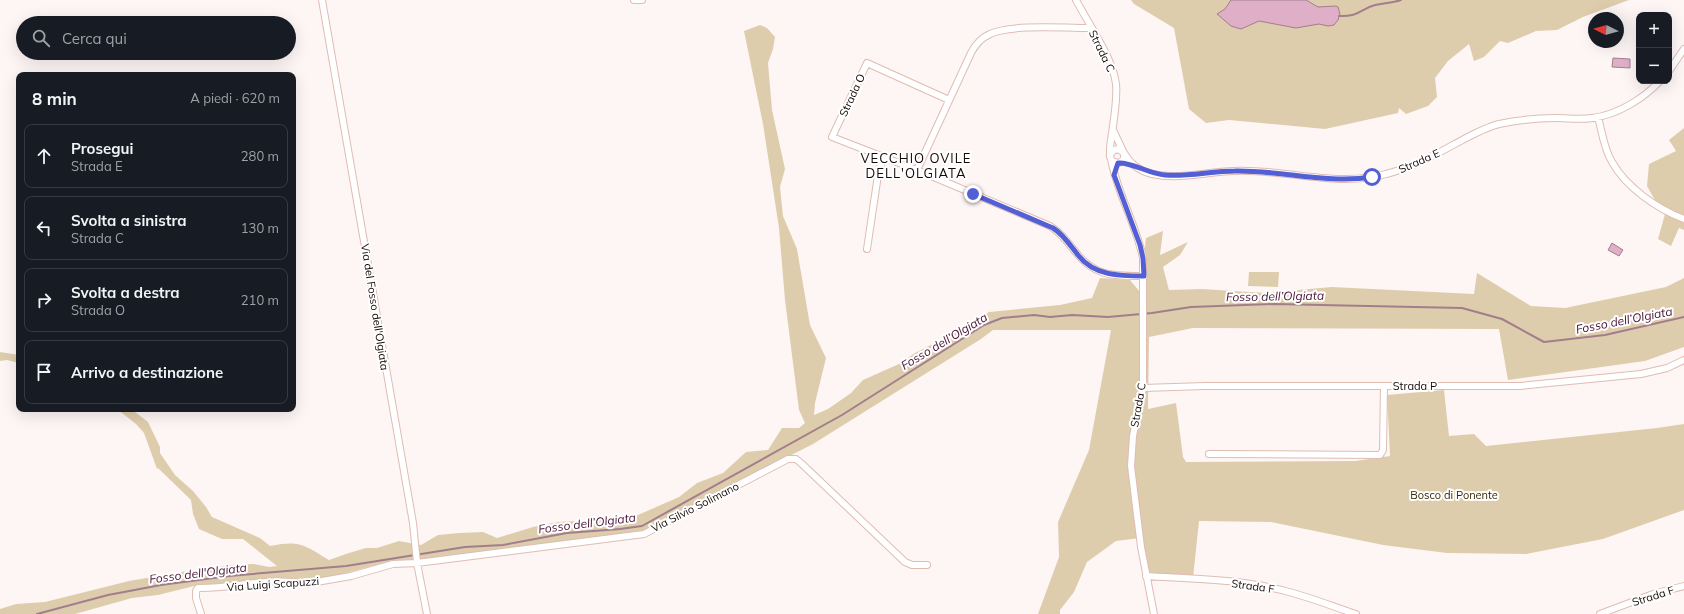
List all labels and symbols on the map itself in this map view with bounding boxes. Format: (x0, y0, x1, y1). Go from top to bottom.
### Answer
north arrow (1588, 12, 1624, 48)
street label: Strada C (1086, 28, 1118, 74)
street label: Strada O (836, 71, 868, 119)
street label: Strada E (1396, 146, 1442, 176)
district label: VECCHIO OVILE DELL'OLGIATA (861, 150, 971, 181)
route start (1363, 168, 1381, 186)
route end (964, 185, 982, 203)
street label: Via del Fosso dell'Olgiata (358, 243, 392, 371)
water label: Fosso dell’Olgiata (1226, 288, 1324, 304)
water label: Fosso dell’Olgiata (1574, 303, 1674, 337)
water label: Fosso dell’Olgiata (898, 309, 990, 373)
street label: Strada P (1393, 379, 1437, 393)
street label: Strada C (1127, 382, 1149, 428)
street label: Via Silvio Solimano (649, 479, 741, 535)
park label: Bosco di Ponente (1410, 488, 1498, 502)
water label: Fosso dell’Olgiata (537, 510, 637, 536)
water label: Fosso dell'Olgiata (148, 560, 248, 586)
street label: Via Luigi Scapuzzi (226, 574, 320, 594)
street label: Strada F (1230, 576, 1276, 596)
street label: Strada F (1630, 583, 1676, 609)

